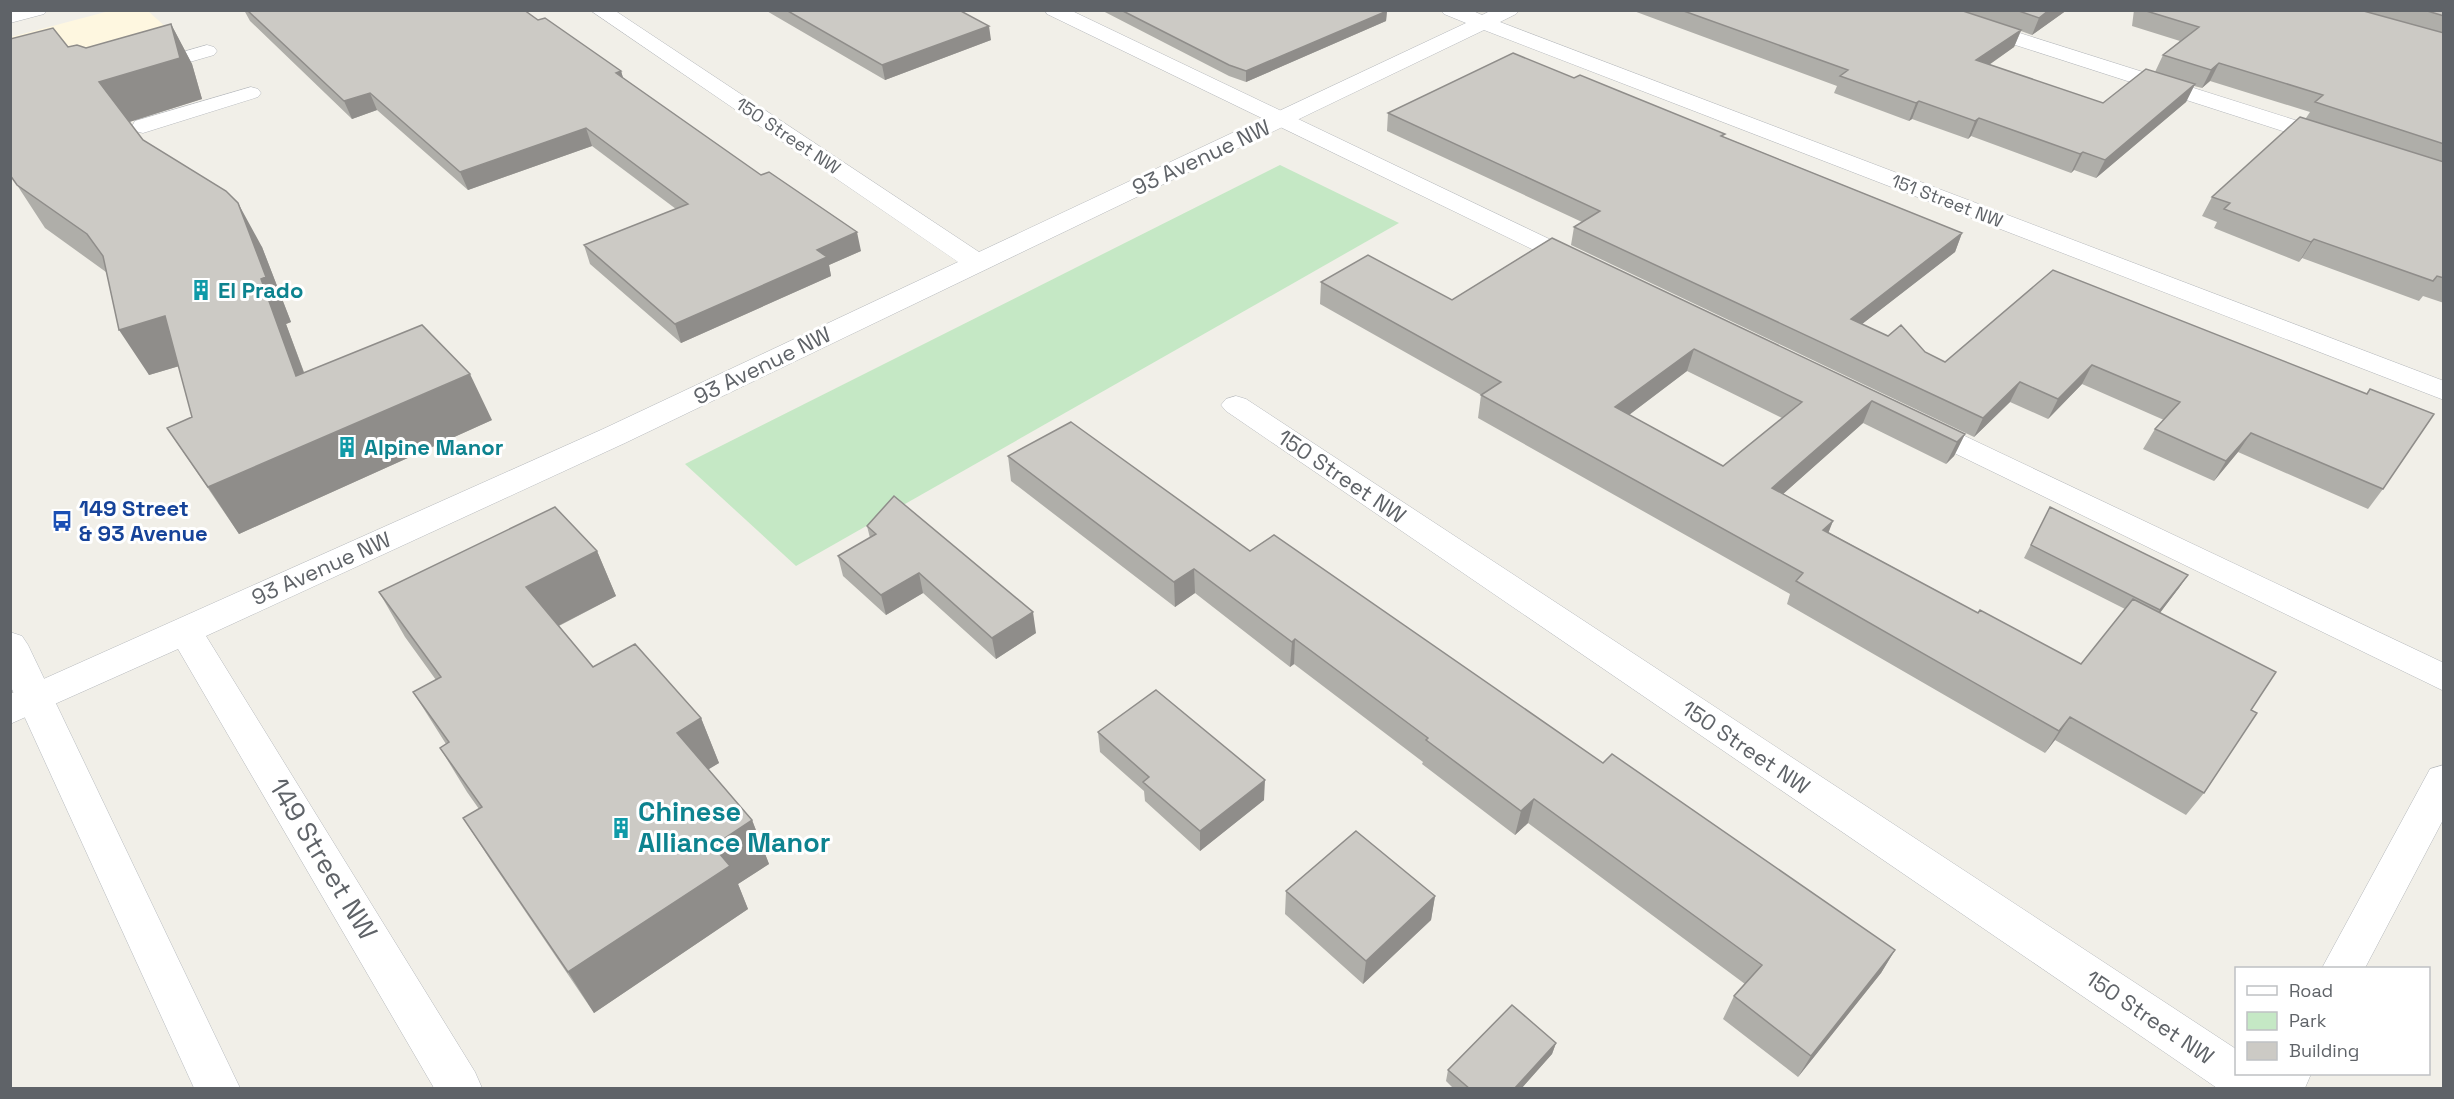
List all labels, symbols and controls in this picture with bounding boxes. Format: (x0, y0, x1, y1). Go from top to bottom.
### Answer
street label: 150 Street NW (731, 92, 845, 179)
street label: 93 Avenue NW (1127, 113, 1275, 201)
street label: 151 Street NW (1888, 169, 2006, 232)
place label: El Prado (218, 276, 303, 304)
building icon: El Prado (189, 278, 213, 302)
street label: 93 Avenue NW (689, 320, 835, 410)
street label: 150 Street NW (1272, 423, 1412, 529)
place label: Alpine Manor (364, 433, 504, 461)
building icon: Alpine Manor (335, 435, 359, 459)
place label: 149 Street & 93 Avenue (79, 494, 208, 547)
bus stop icon: 149 Street & 93 Avenue (50, 509, 74, 533)
street label: 93 Avenue NW (247, 525, 395, 611)
street label: 150 Street NW (1676, 694, 1816, 800)
street label: 149 Street NW (261, 771, 385, 946)
place label: Chinese Alliance Manor (638, 794, 830, 860)
building icon: Chinese Alliance Manor (609, 816, 633, 840)
street label: 150 Street NW (2080, 964, 2220, 1070)
legend (2235, 967, 2430, 1075)
text: Road (2289, 979, 2333, 1002)
text: Park (2289, 1009, 2327, 1032)
text: Building (2289, 1039, 2359, 1062)

